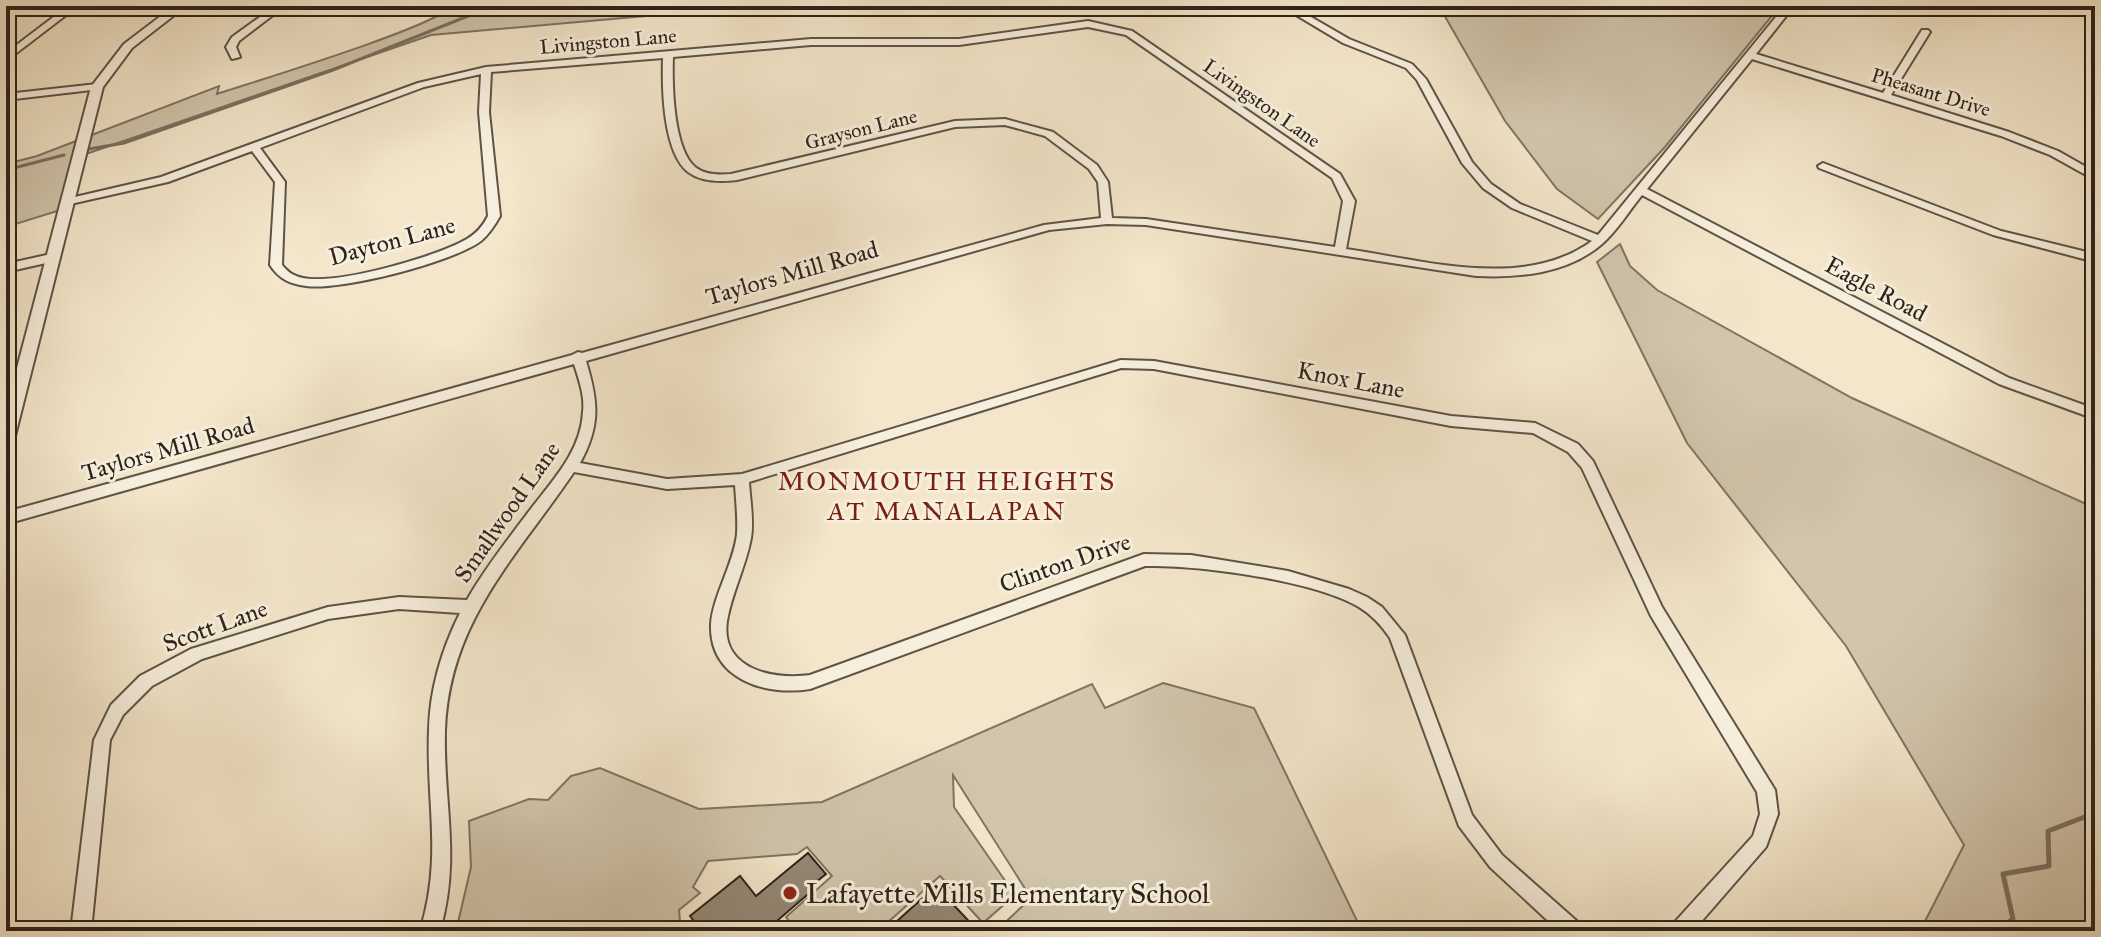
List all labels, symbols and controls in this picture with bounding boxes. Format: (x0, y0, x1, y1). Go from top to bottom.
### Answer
street label: Livingston Lane (538, 23, 678, 60)
street label: Livingston Lane (1198, 54, 1325, 153)
street label: Pheasant Drive (1868, 62, 1994, 122)
street label: Grayson Lane (802, 103, 920, 155)
street label: Dayton Lane (325, 210, 459, 272)
street label: Taylors Mill Road (702, 234, 882, 312)
street label: Eagle Road (1820, 250, 1932, 328)
street label: Knox Lane (1295, 355, 1407, 405)
street label: Taylors Mill Road (78, 410, 258, 488)
street label: Smallwood Lane (447, 436, 567, 588)
district label: MONMOUTH HEIGHTS AT MANALAPAN (778, 465, 1116, 527)
street label: Clinton Drive (995, 527, 1135, 599)
street label: Scott Lane (159, 593, 271, 659)
place label: Lafayette Mills Elementary School (806, 876, 1210, 911)
marker: Lafayette Mills Elementary School (781, 884, 799, 902)

